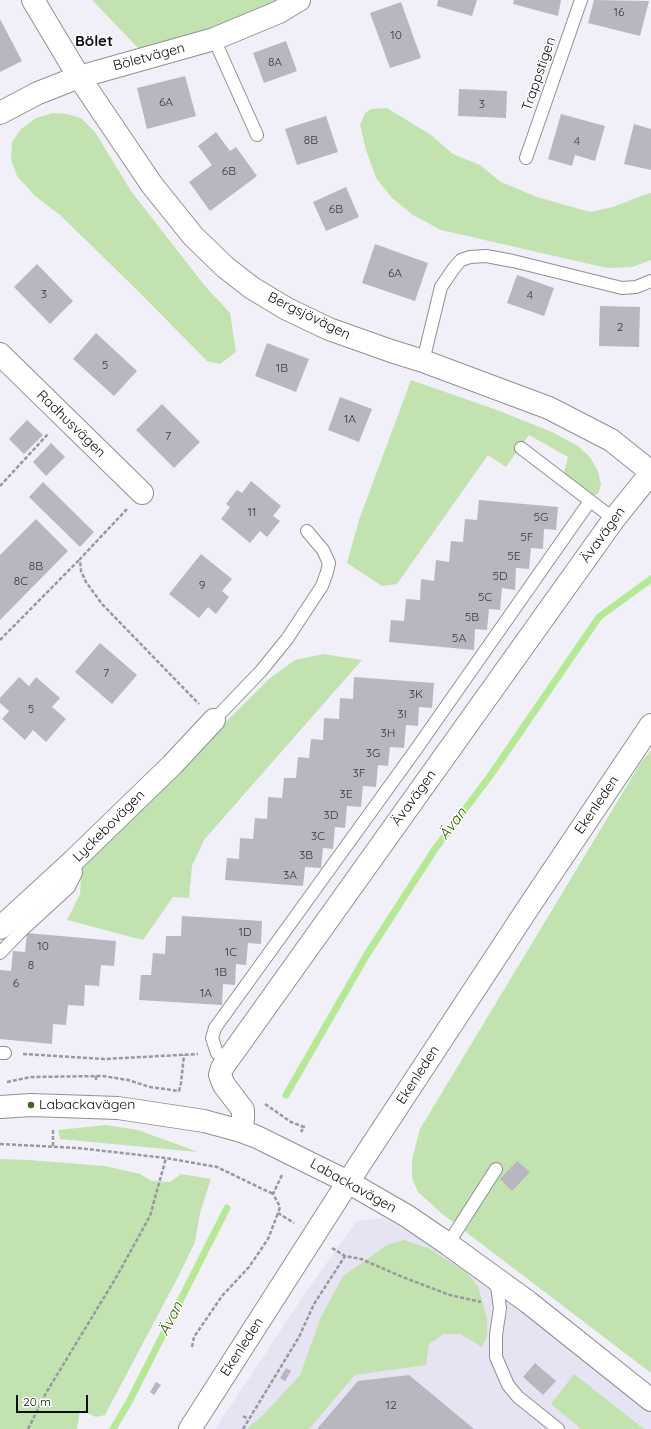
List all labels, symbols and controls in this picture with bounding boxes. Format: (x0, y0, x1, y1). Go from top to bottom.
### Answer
house number: 16 (614, 5, 624, 19)
house number: 10 (390, 28, 402, 42)
district label: Bölet (75, 32, 113, 50)
street label: Trappstigen (519, 35, 559, 113)
street label: Böletvägen (111, 39, 187, 75)
house number: 8A (268, 55, 282, 69)
house number: 6A (159, 95, 173, 109)
house number: 3 (479, 97, 485, 111)
house number: 8B (304, 133, 318, 147)
house number: 4 (574, 134, 580, 148)
house number: 6B (222, 164, 236, 178)
house number: 6B (329, 202, 343, 216)
house number: 6A (388, 266, 402, 280)
house number: 3 (41, 287, 47, 301)
house number: 4 (527, 288, 533, 302)
street label: Bergsjövägen (265, 289, 353, 343)
house number: 2 (617, 320, 623, 334)
house number: 5 (102, 358, 108, 372)
house number: 1B (276, 361, 288, 375)
street label: Radhusvägen (33, 387, 109, 461)
house number: 1A (344, 412, 356, 426)
house number: 7 (165, 429, 171, 443)
street label: Ävavägen (577, 504, 629, 566)
house number: 11 (248, 505, 256, 519)
house number: 5G (534, 510, 548, 524)
house number: 5F (520, 530, 534, 544)
house number: 5E (507, 549, 521, 563)
house number: 8B (29, 559, 43, 573)
house number: 5D (492, 569, 508, 583)
house number: 8C (14, 574, 28, 588)
house number: 9 (199, 578, 205, 592)
house number: 5C (478, 590, 492, 604)
house number: 5B (465, 610, 479, 624)
house number: 5A (452, 631, 466, 645)
house number: 7 (103, 666, 109, 680)
house number: 3K (409, 687, 423, 701)
house number: 5 (28, 702, 34, 716)
house number: 3I (397, 707, 407, 721)
house number: 3H (381, 726, 395, 740)
house number: 3G (366, 746, 380, 760)
house number: 3F (352, 766, 366, 780)
street label: Ävavägen (388, 767, 440, 829)
street label: Ekenleden (571, 773, 623, 837)
street label: Lyckebovägen (70, 787, 148, 865)
house number: 3E (339, 787, 353, 801)
water label: Ävan (435, 804, 471, 844)
house number: 3D (324, 808, 338, 822)
house number: 3C (311, 829, 325, 843)
house number: 3B (299, 848, 313, 862)
house number: 3A (283, 868, 297, 882)
house number: 1D (238, 925, 252, 939)
house number: 10 (37, 939, 49, 953)
house number: 1C (225, 945, 237, 959)
house number: 8 (28, 958, 34, 972)
house number: 1B (215, 965, 227, 979)
house number: 6 (13, 976, 19, 990)
house number: 1A (200, 986, 212, 1000)
street label: Ekenleden (393, 1042, 443, 1108)
place label: Labackavägen (39, 1097, 135, 1113)
marker: Labackavägen (26, 1100, 36, 1110)
street label: Labackavägen (307, 1155, 399, 1217)
water label: Ävan (155, 1299, 187, 1339)
street label: Ekenleden (217, 1314, 267, 1380)
scale bar (18, 1387, 90, 1413)
text: 20 m (23, 1394, 51, 1409)
house number: 12 (385, 1398, 397, 1412)

